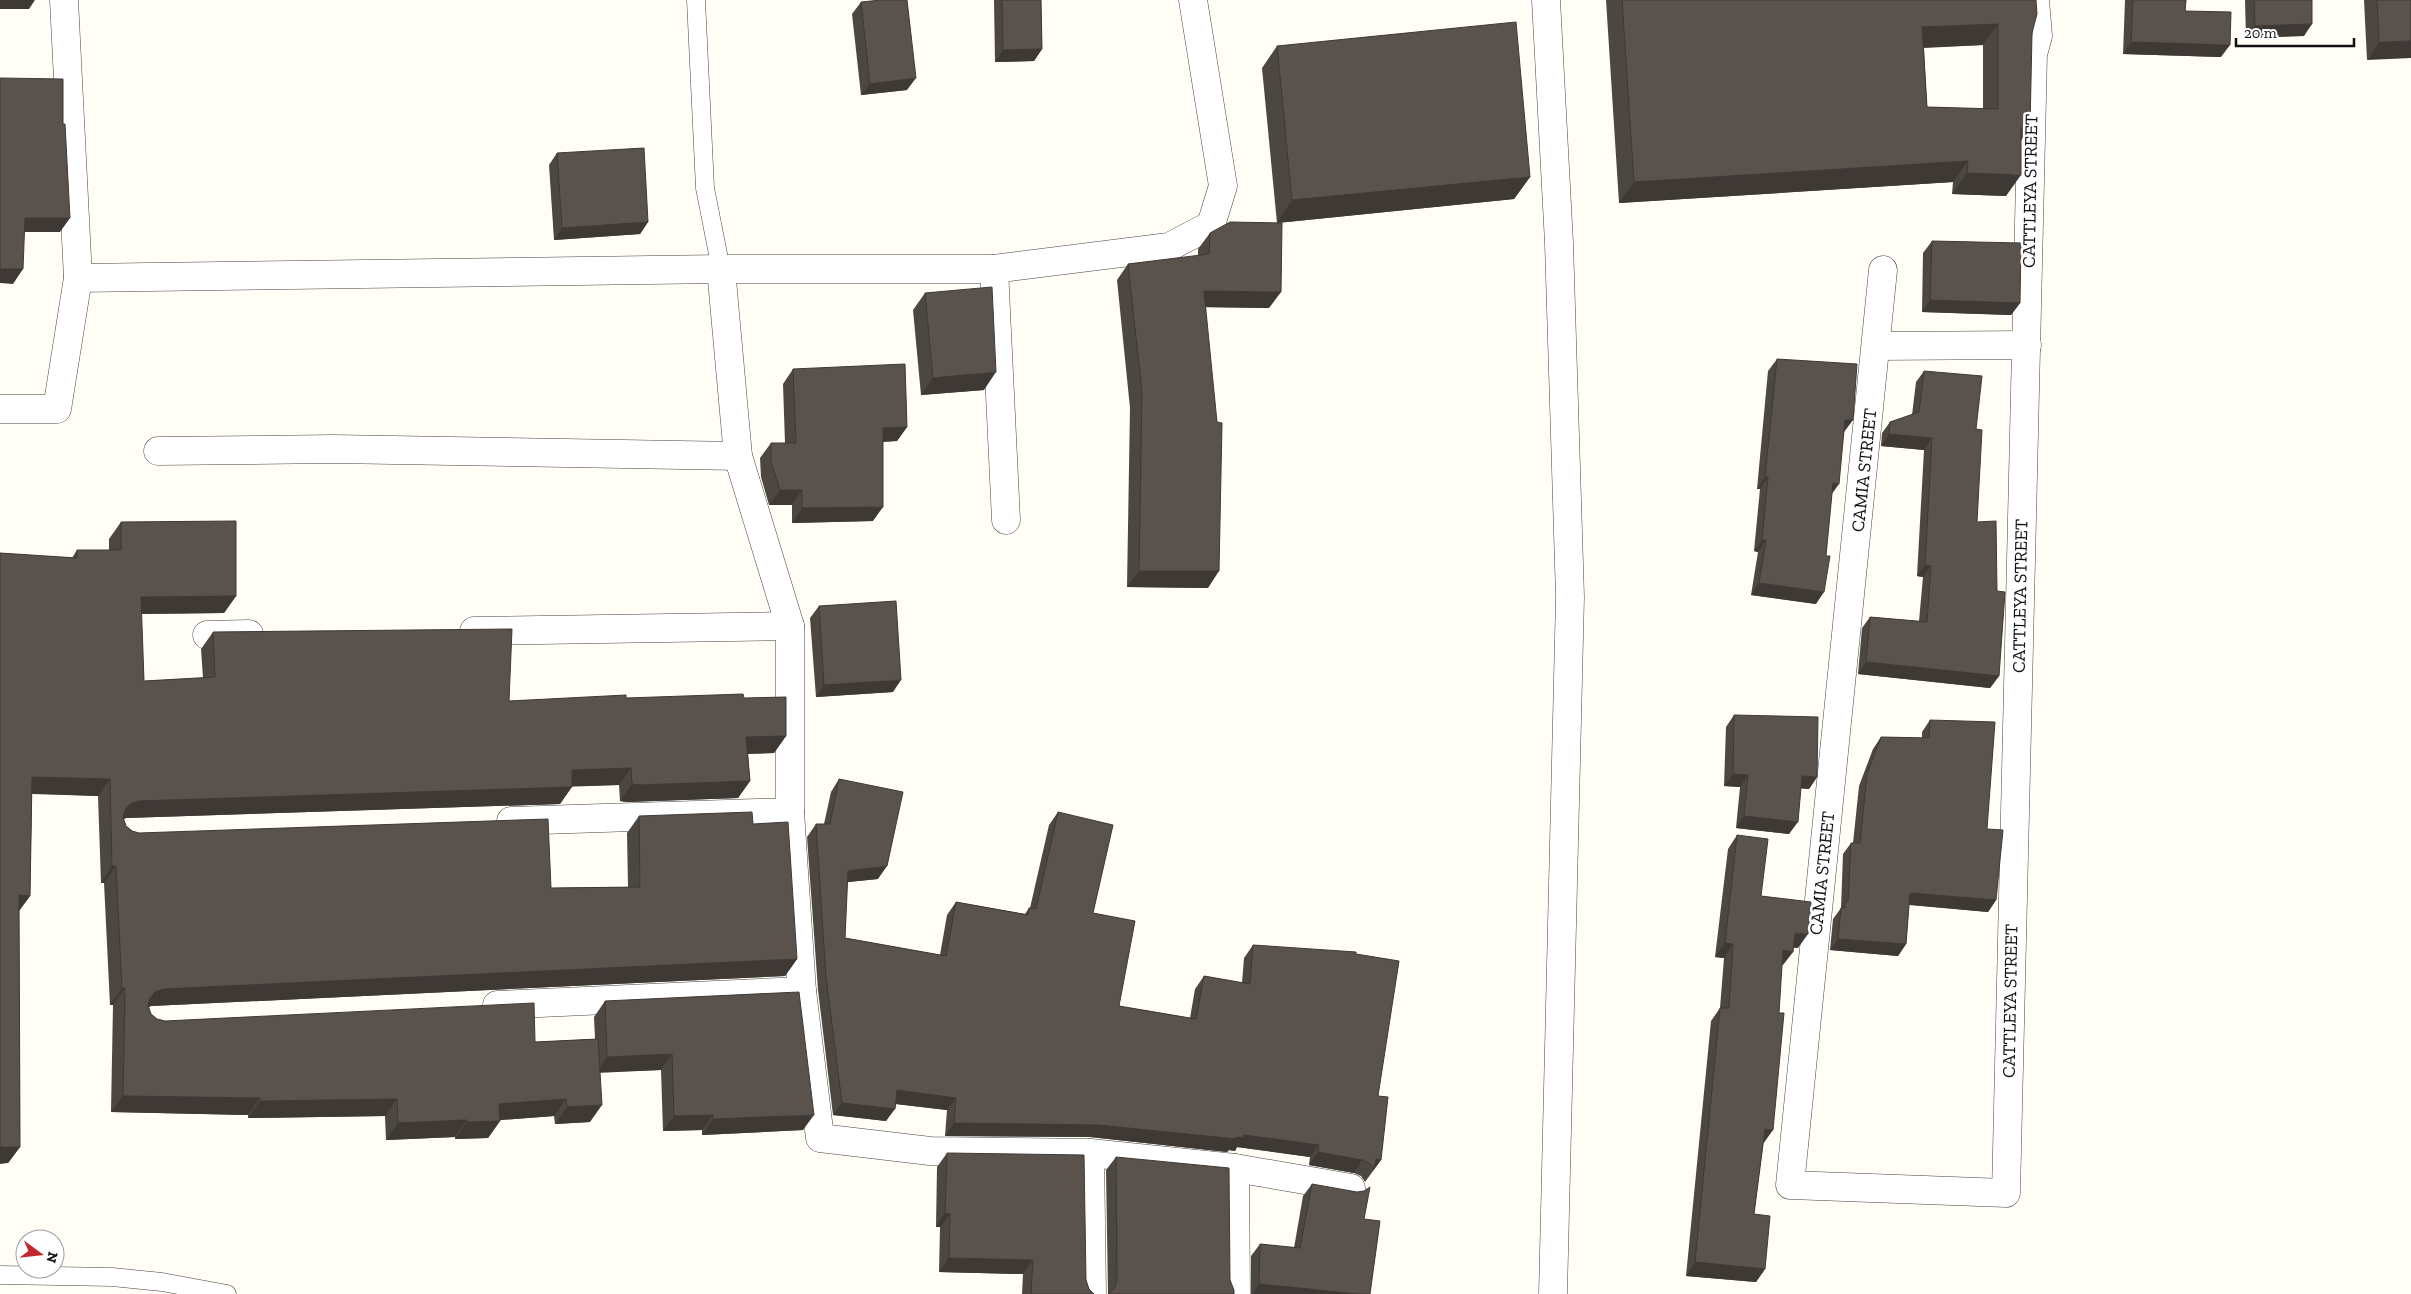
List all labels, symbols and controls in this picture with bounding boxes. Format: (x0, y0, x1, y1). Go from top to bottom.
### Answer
scale bar (2236, 15, 2354, 47)
text: 20 m (2244, 24, 2277, 42)
street label: CATTLEYA STREET (2018, 114, 2042, 268)
street label: CAMIA STREET (1847, 407, 1881, 533)
street label: CATTLEYA STREET (2008, 519, 2032, 673)
street label: CAMIA STREET (1805, 810, 1839, 936)
street label: CATTLEYA STREET (1998, 924, 2022, 1078)
north arrow (15, 1229, 65, 1279)
text: N (42, 1250, 62, 1265)

